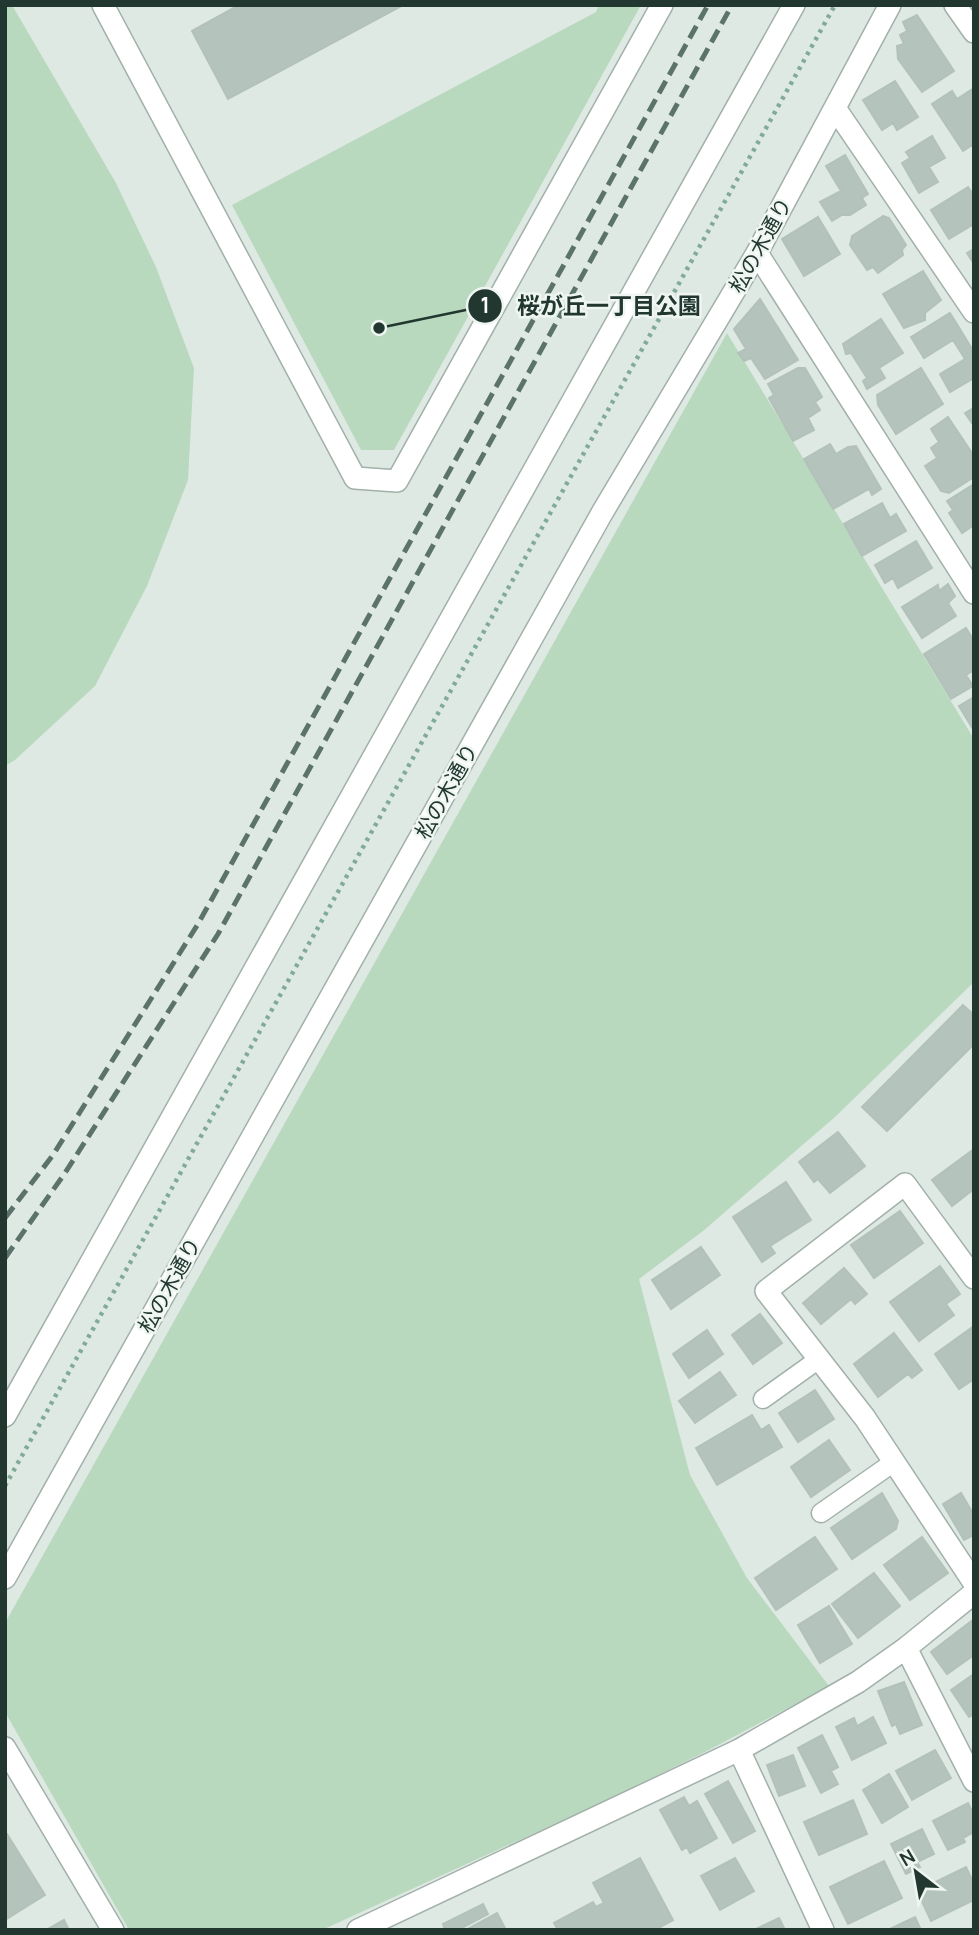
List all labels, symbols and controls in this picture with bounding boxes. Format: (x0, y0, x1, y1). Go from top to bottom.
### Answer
street label: 松の木通り (722, 192, 798, 298)
callout: 桜が丘一丁目公園 (468, 284, 715, 328)
text: 桜が丘一丁目公園 (517, 289, 701, 321)
text: 1 (480, 291, 490, 319)
street label: 松の木通り (408, 738, 484, 844)
street label: 松の木通り (131, 1232, 207, 1338)
north arrow (881, 1837, 951, 1907)
text: N (895, 1843, 920, 1872)

